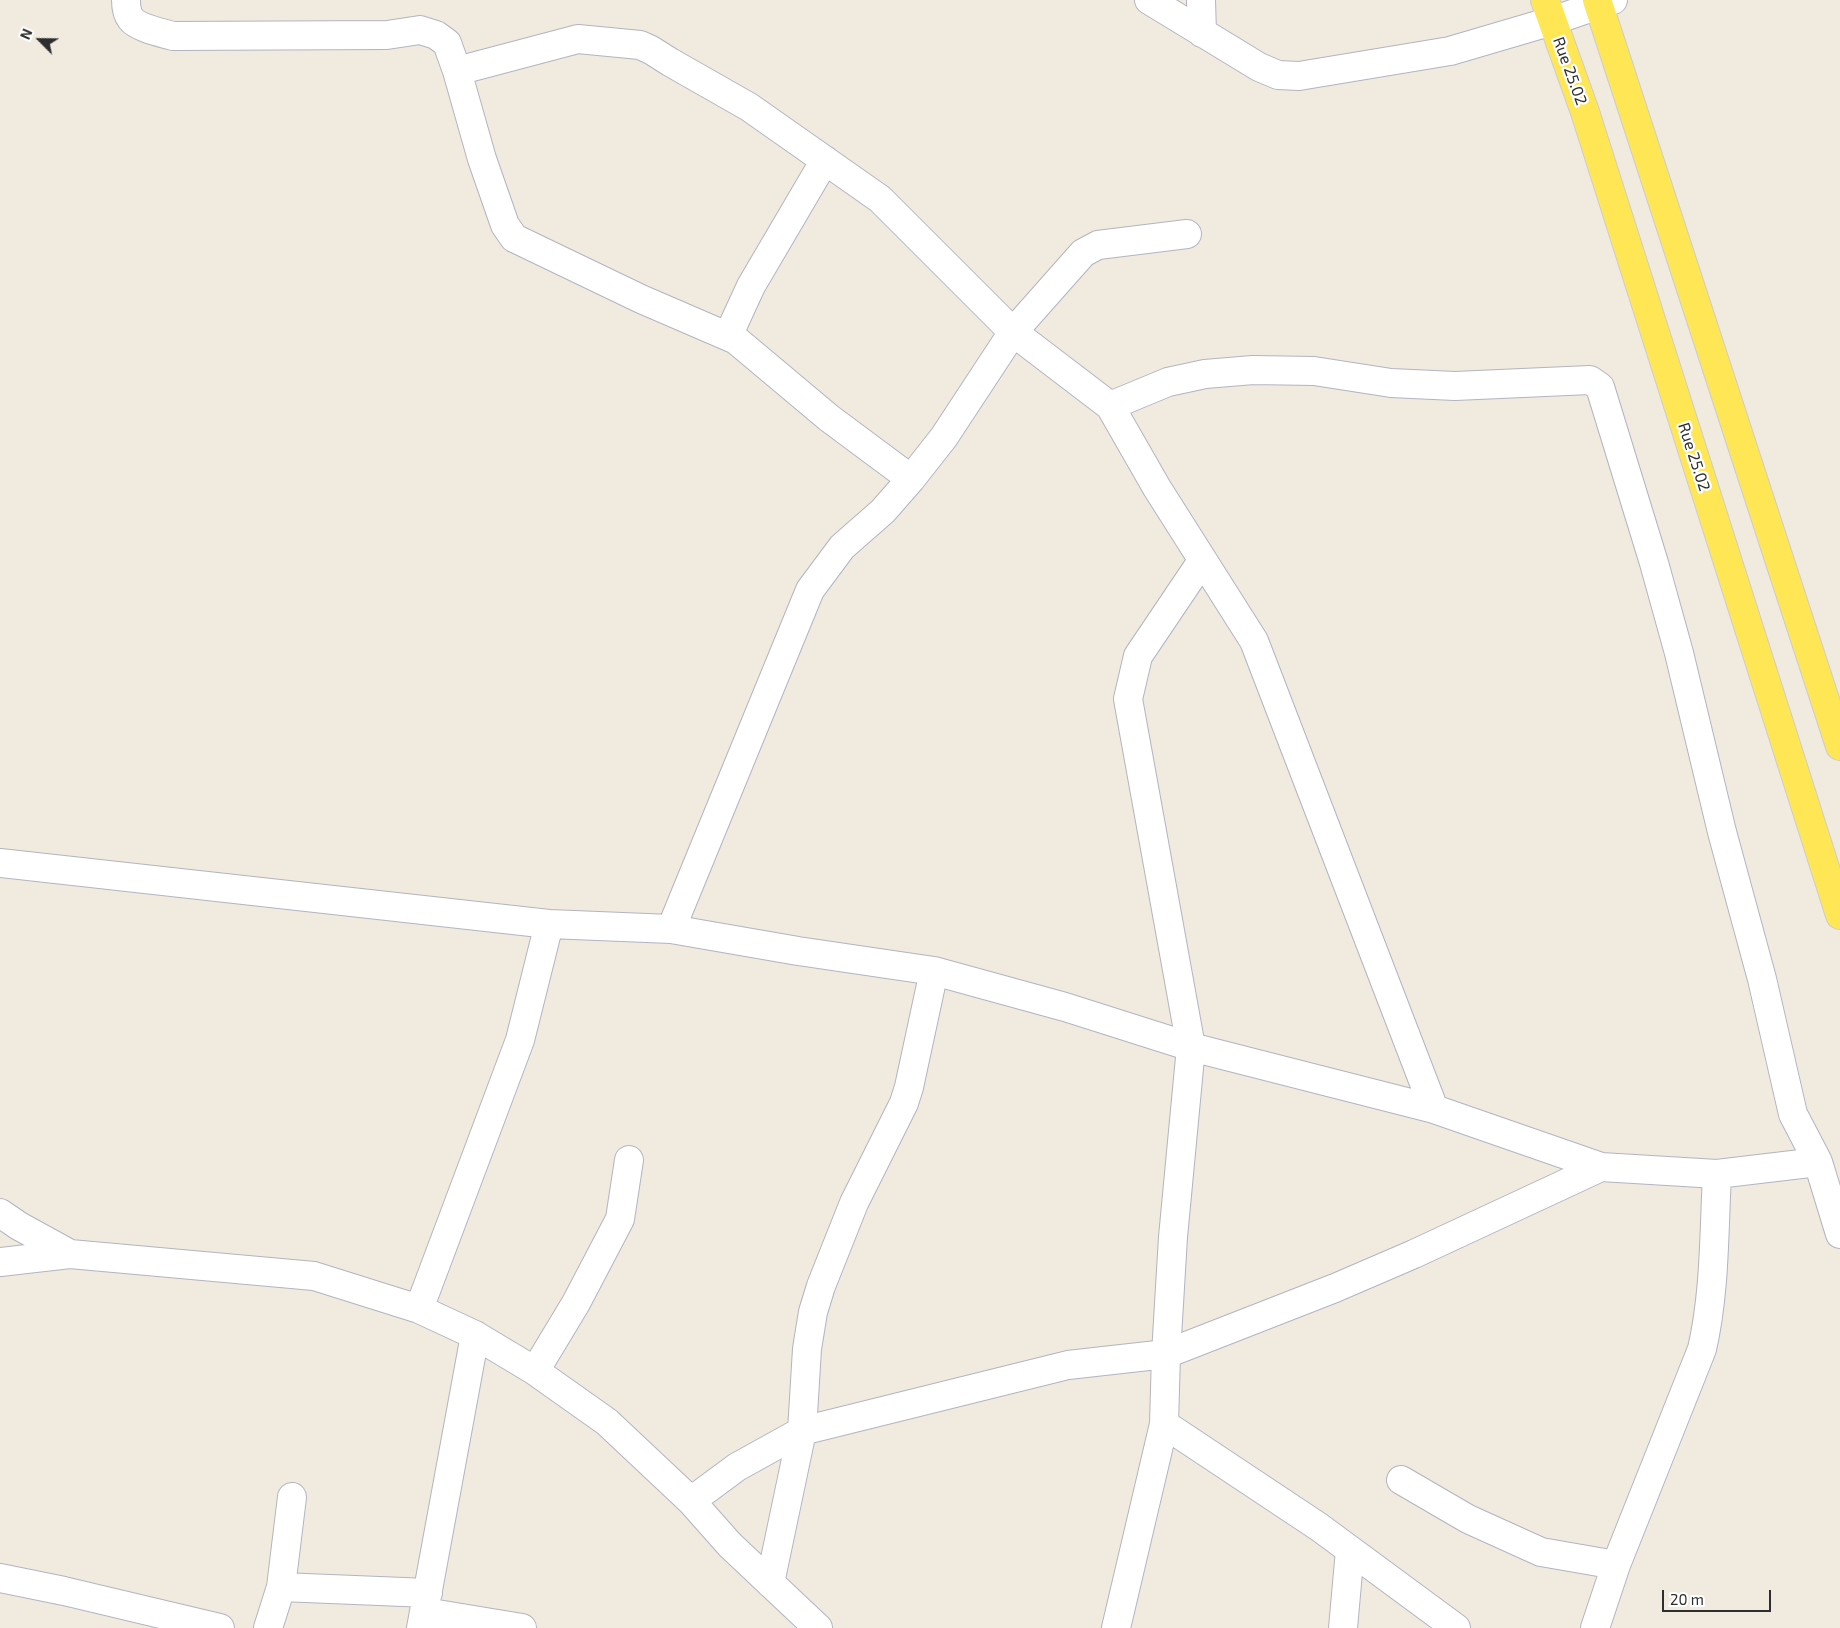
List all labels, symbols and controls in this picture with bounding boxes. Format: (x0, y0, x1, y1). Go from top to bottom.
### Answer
north arrow (15, 15, 65, 65)
text: N (16, 26, 36, 42)
street label: Rue 25.02 (1549, 34, 1591, 108)
street label: Rue 25.02 (1674, 420, 1714, 494)
scale bar (1665, 1580, 1774, 1612)
text: 20 m (1670, 1590, 1704, 1608)

